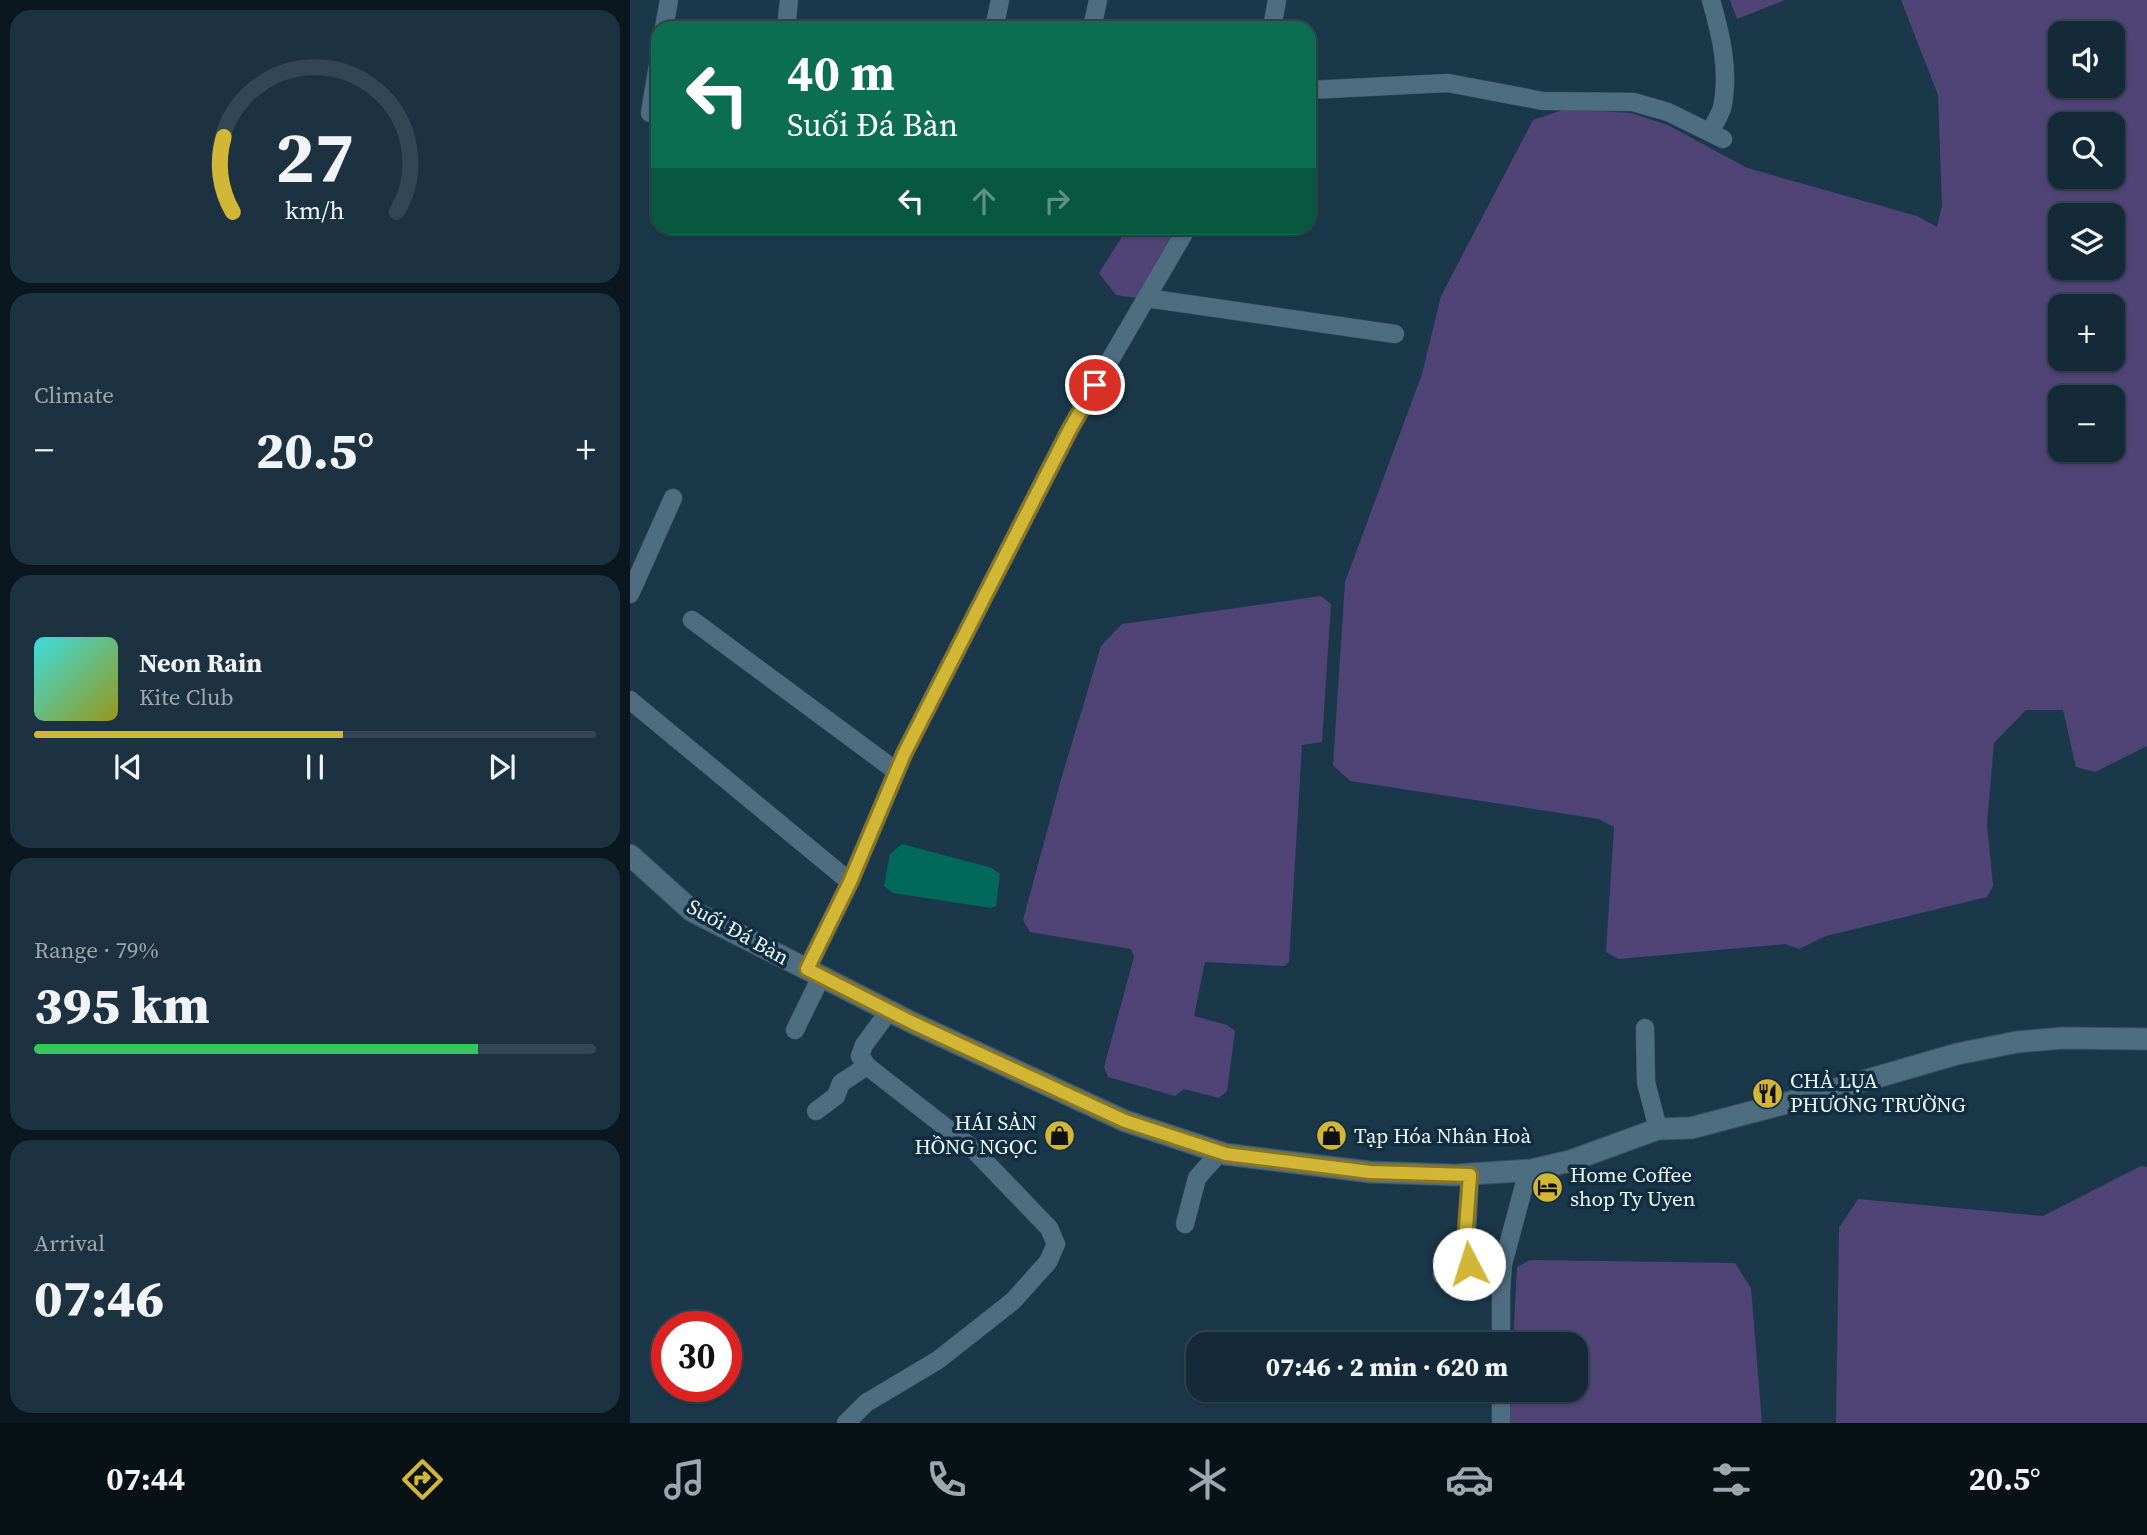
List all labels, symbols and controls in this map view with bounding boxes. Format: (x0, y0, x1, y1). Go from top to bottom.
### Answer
map controls (2048, 21, 2125, 462)
button: sound (2048, 21, 2125, 98)
text: 40 m (787, 39, 895, 106)
icon: left (672, 49, 763, 140)
text: Suối Đá Bàn (787, 103, 958, 147)
text: 27 (276, 108, 354, 207)
button: search (2048, 112, 2125, 189)
icon: left (892, 182, 930, 220)
icon: ahead (965, 182, 1003, 220)
icon: right (1038, 182, 1076, 220)
text: km/h (285, 193, 345, 227)
button: layers (2048, 203, 2125, 280)
button: + (2048, 294, 2125, 371)
pin (1065, 355, 1125, 415)
icon: arrive (1076, 366, 1114, 404)
text: Climate (34, 379, 114, 411)
button: − (2048, 385, 2125, 462)
text: 20.5° (256, 414, 374, 485)
text: − (34, 424, 54, 476)
text: + (576, 424, 596, 476)
text: Neon Rain (139, 645, 262, 681)
text: Kite Club (139, 681, 234, 713)
icon: previous (109, 748, 147, 786)
icon: pause (296, 748, 334, 786)
icon: next (483, 748, 521, 786)
street label: Suối Đá Bàn (682, 892, 795, 972)
text: Range · 79% (34, 934, 159, 966)
text: 395 km (34, 969, 210, 1040)
place label: CHẢ LỤA PHƯƠNG TRƯỜNG (1790, 1066, 1966, 1119)
restaurant icon: CHẢ LỤA PHƯƠNG TRƯỜNG (1750, 1076, 1784, 1110)
place label: HÁI SẢN HỒNG NGỌC (914, 1108, 1037, 1161)
shop icon: HÁI SẢN HỒNG NGỌC (1043, 1118, 1077, 1152)
shop icon: Tạp Hóa Nhân Hoà (1314, 1119, 1348, 1153)
place label: Tạp Hóa Nhân Hoà (1354, 1121, 1531, 1150)
place label: Home Coffee shop Ty Uyen (1570, 1160, 1696, 1213)
hotel icon: Home Coffee shop Ty Uyen (1530, 1170, 1564, 1204)
text: Arrival (34, 1227, 105, 1259)
position arrow (1432, 1227, 1506, 1301)
text: 07:46 (34, 1262, 164, 1333)
speed limit sign: 30 (651, 1311, 742, 1402)
text: 07:46 · 2 min · 620 m (1266, 1349, 1508, 1385)
icon: directions (398, 1455, 447, 1504)
icon: music (660, 1455, 709, 1504)
icon: phone (922, 1455, 971, 1504)
icon: climate (1183, 1455, 1232, 1504)
icon: car (1445, 1455, 1494, 1504)
icon: filters (1707, 1455, 1756, 1504)
text: 07:44 (106, 1457, 185, 1501)
text: 20.5° (1968, 1457, 2041, 1501)

